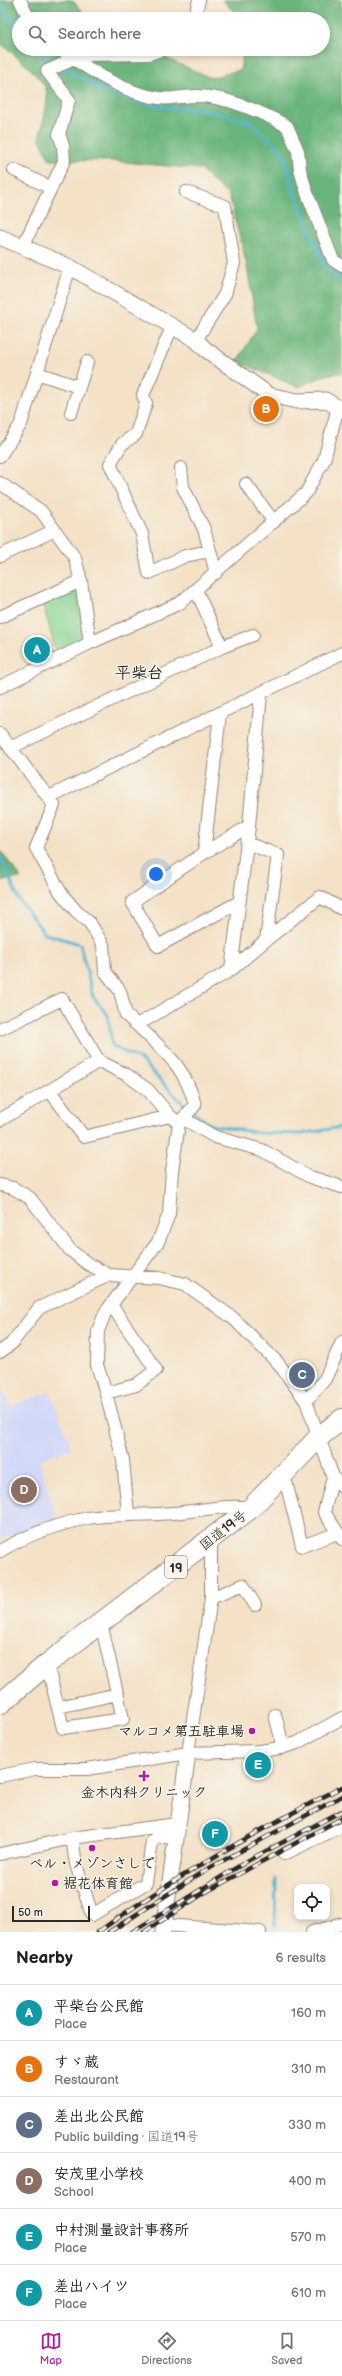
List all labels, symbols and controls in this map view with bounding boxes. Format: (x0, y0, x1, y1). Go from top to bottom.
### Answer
search box (12, 12, 330, 56)
icon: search (26, 23, 48, 45)
text: Search here (58, 25, 141, 44)
pin: B (253, 394, 279, 424)
pin: A (24, 635, 50, 665)
district label: 平柴台 (115, 664, 163, 683)
your location (146, 864, 166, 884)
pin: C (289, 1360, 315, 1390)
pin: D (11, 1475, 37, 1505)
street label: 国道19号 (196, 1507, 250, 1554)
road number: 19 (165, 1556, 187, 1578)
place label: マルコメ第五駐車場 (118, 1723, 244, 1740)
marker: マルコメ第五駐車場 (247, 1726, 257, 1736)
pin: E (245, 1750, 271, 1780)
marker: 金木内科クリニック (138, 1770, 150, 1782)
place label: 金木内科クリニック (81, 1784, 207, 1801)
pin: F (202, 1819, 228, 1849)
marker: ベル・メゾンさしで (87, 1843, 97, 1853)
place label: ベル・メゾンさしで (29, 1855, 155, 1872)
place label: 裾花体育館 (63, 1875, 133, 1892)
marker: 裾花体育館 (50, 1878, 60, 1888)
map controls (294, 1884, 330, 1920)
button: locate (294, 1884, 330, 1920)
scale bar (12, 1904, 90, 1923)
text: 50 m (18, 1906, 43, 1919)
text: Nearby (16, 1948, 73, 1968)
text: 6 results (276, 1950, 326, 1966)
text: 平柴台公民館 (54, 1997, 144, 2016)
text: A (25, 2005, 33, 2021)
text: 160 m (291, 2005, 326, 2021)
text: Place (54, 2016, 87, 2032)
text: すゞ蔵 (54, 2053, 99, 2072)
text: B (24, 2061, 34, 2077)
text: 310 m (291, 2061, 326, 2077)
text: Restaurant (54, 2072, 119, 2088)
text: 差出北公民館 (54, 2107, 144, 2126)
text: C (24, 2117, 34, 2133)
text: 330 m (288, 2117, 326, 2133)
text: Public building · 国道19号 (54, 2129, 199, 2145)
text: 安茂里小学校 (54, 2165, 144, 2184)
text: D (24, 2173, 34, 2189)
text: 400 m (289, 2173, 326, 2189)
text: School (54, 2184, 94, 2200)
text: 中村測量設計事務所 (54, 2221, 189, 2240)
text: E (25, 2229, 33, 2245)
text: 570 m (290, 2229, 326, 2245)
text: Place (54, 2240, 87, 2256)
text: 差出ハイツ (54, 2277, 129, 2296)
text: F (25, 2285, 33, 2301)
text: 610 m (291, 2285, 326, 2301)
text: Place (54, 2296, 87, 2312)
tab: Map (40, 2330, 62, 2367)
tab: Directions (141, 2330, 192, 2367)
tab: Saved (271, 2330, 302, 2367)

